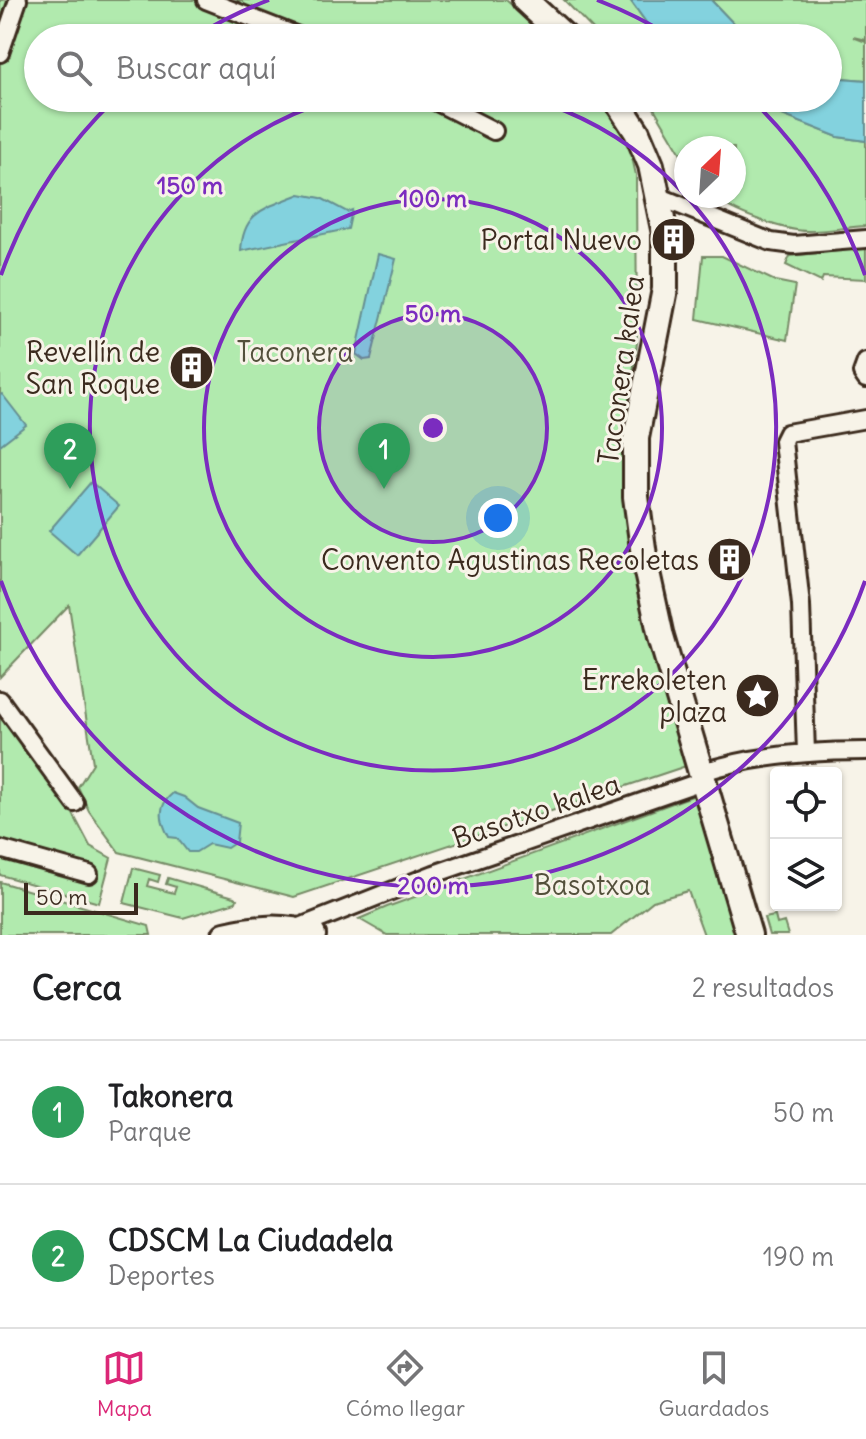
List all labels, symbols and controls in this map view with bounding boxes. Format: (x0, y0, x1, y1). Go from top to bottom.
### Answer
search box (24, 24, 842, 112)
icon: search (52, 46, 96, 90)
text: Buscar aquí (116, 49, 276, 87)
north arrow (674, 136, 746, 208)
text: 150 m (157, 170, 223, 200)
text: 100 m (399, 183, 467, 213)
building icon: Portal Nuevo (649, 216, 697, 264)
place label: Portal Nuevo (480, 222, 642, 258)
street label: Taconera kalea (590, 273, 652, 467)
text: 50 m (405, 298, 461, 328)
place label: Revellín de San Roque (25, 334, 160, 402)
park label: Taconera (237, 334, 353, 370)
building icon: Revellín de San Roque (167, 344, 215, 392)
centre of rings (419, 414, 447, 442)
pin: 2 (44, 423, 96, 489)
pin: 1 (358, 423, 410, 489)
your location (478, 498, 518, 538)
building icon: Convento Agustinas Recoletas (706, 536, 754, 584)
place label: Convento Agustinas Recoletas (321, 542, 699, 578)
place label: Errekoleten plaza (582, 662, 727, 730)
place icon: Errekoleten plaza (734, 672, 782, 720)
street label: Basotxo kalea (447, 765, 625, 857)
map controls (770, 767, 842, 911)
button: locate (770, 767, 842, 839)
button: layers (770, 839, 842, 911)
park label: Basotxoa (533, 867, 651, 903)
text: 200 m (397, 870, 469, 900)
scale bar (24, 879, 138, 915)
text: 50 m (36, 883, 88, 911)
text: Cerca (32, 966, 122, 1009)
text: 2 resultados (692, 971, 834, 1004)
text: Takonera (108, 1077, 233, 1115)
text: 1 (53, 1096, 63, 1129)
text: 50 m (773, 1096, 834, 1129)
text: Parque (108, 1115, 192, 1148)
text: CDSCM La Ciudadela (108, 1221, 393, 1259)
text: 2 (51, 1240, 65, 1273)
text: 190 m (763, 1240, 834, 1273)
text: Deportes (108, 1259, 215, 1292)
tab: Mapa (97, 1346, 152, 1422)
tab: Cómo llegar (346, 1346, 465, 1422)
tab: Guardados (659, 1346, 769, 1422)

